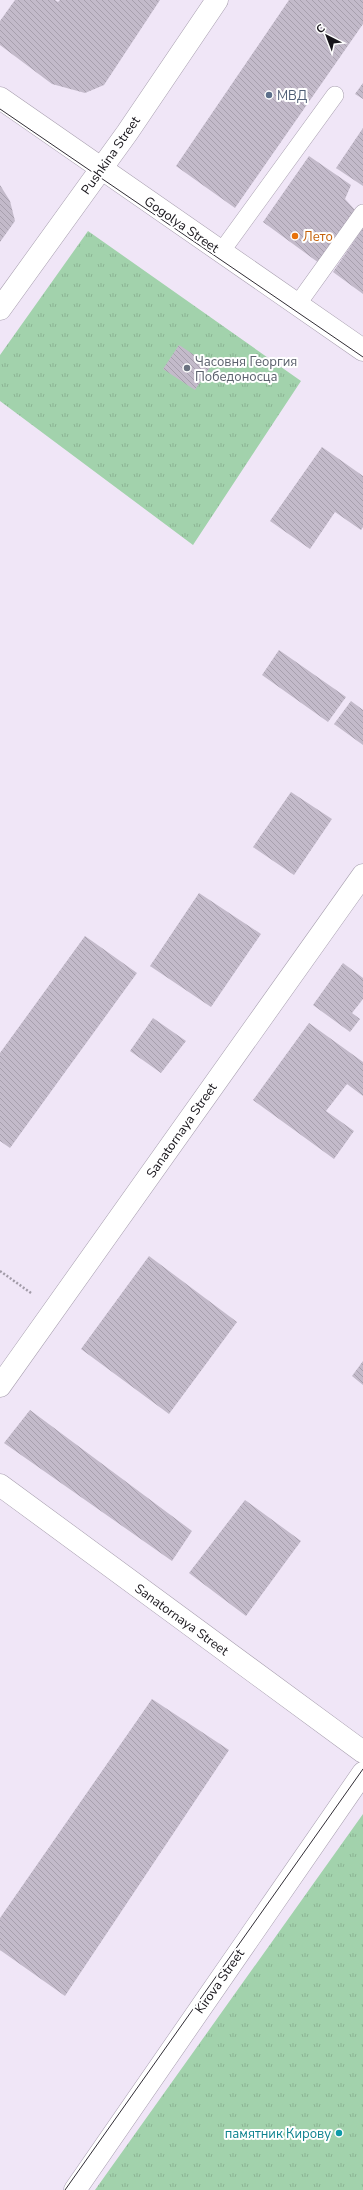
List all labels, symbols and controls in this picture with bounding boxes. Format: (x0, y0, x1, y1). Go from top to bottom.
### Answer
north arrow (307, 16, 347, 56)
text: С (313, 21, 329, 37)
place label: МВД (277, 87, 307, 105)
marker: МВД (264, 90, 274, 100)
street label: Pushkina Street (77, 112, 145, 198)
street label: Gogolya Street (140, 192, 223, 258)
place label: Лето (303, 228, 333, 246)
marker: Лето (290, 231, 300, 241)
place label: Часовня Георгия Победоносца (195, 353, 297, 386)
marker: Часовня Георгия Победоносца (182, 363, 192, 373)
street label: Sanatornaya Street (142, 1079, 222, 1182)
street label: Sanatornaya Street (131, 1580, 232, 1660)
street label: Kirova Street (191, 1945, 249, 2017)
place label: памятник Кирову (225, 2125, 331, 2143)
marker: памятник Кирову (334, 2128, 344, 2138)

